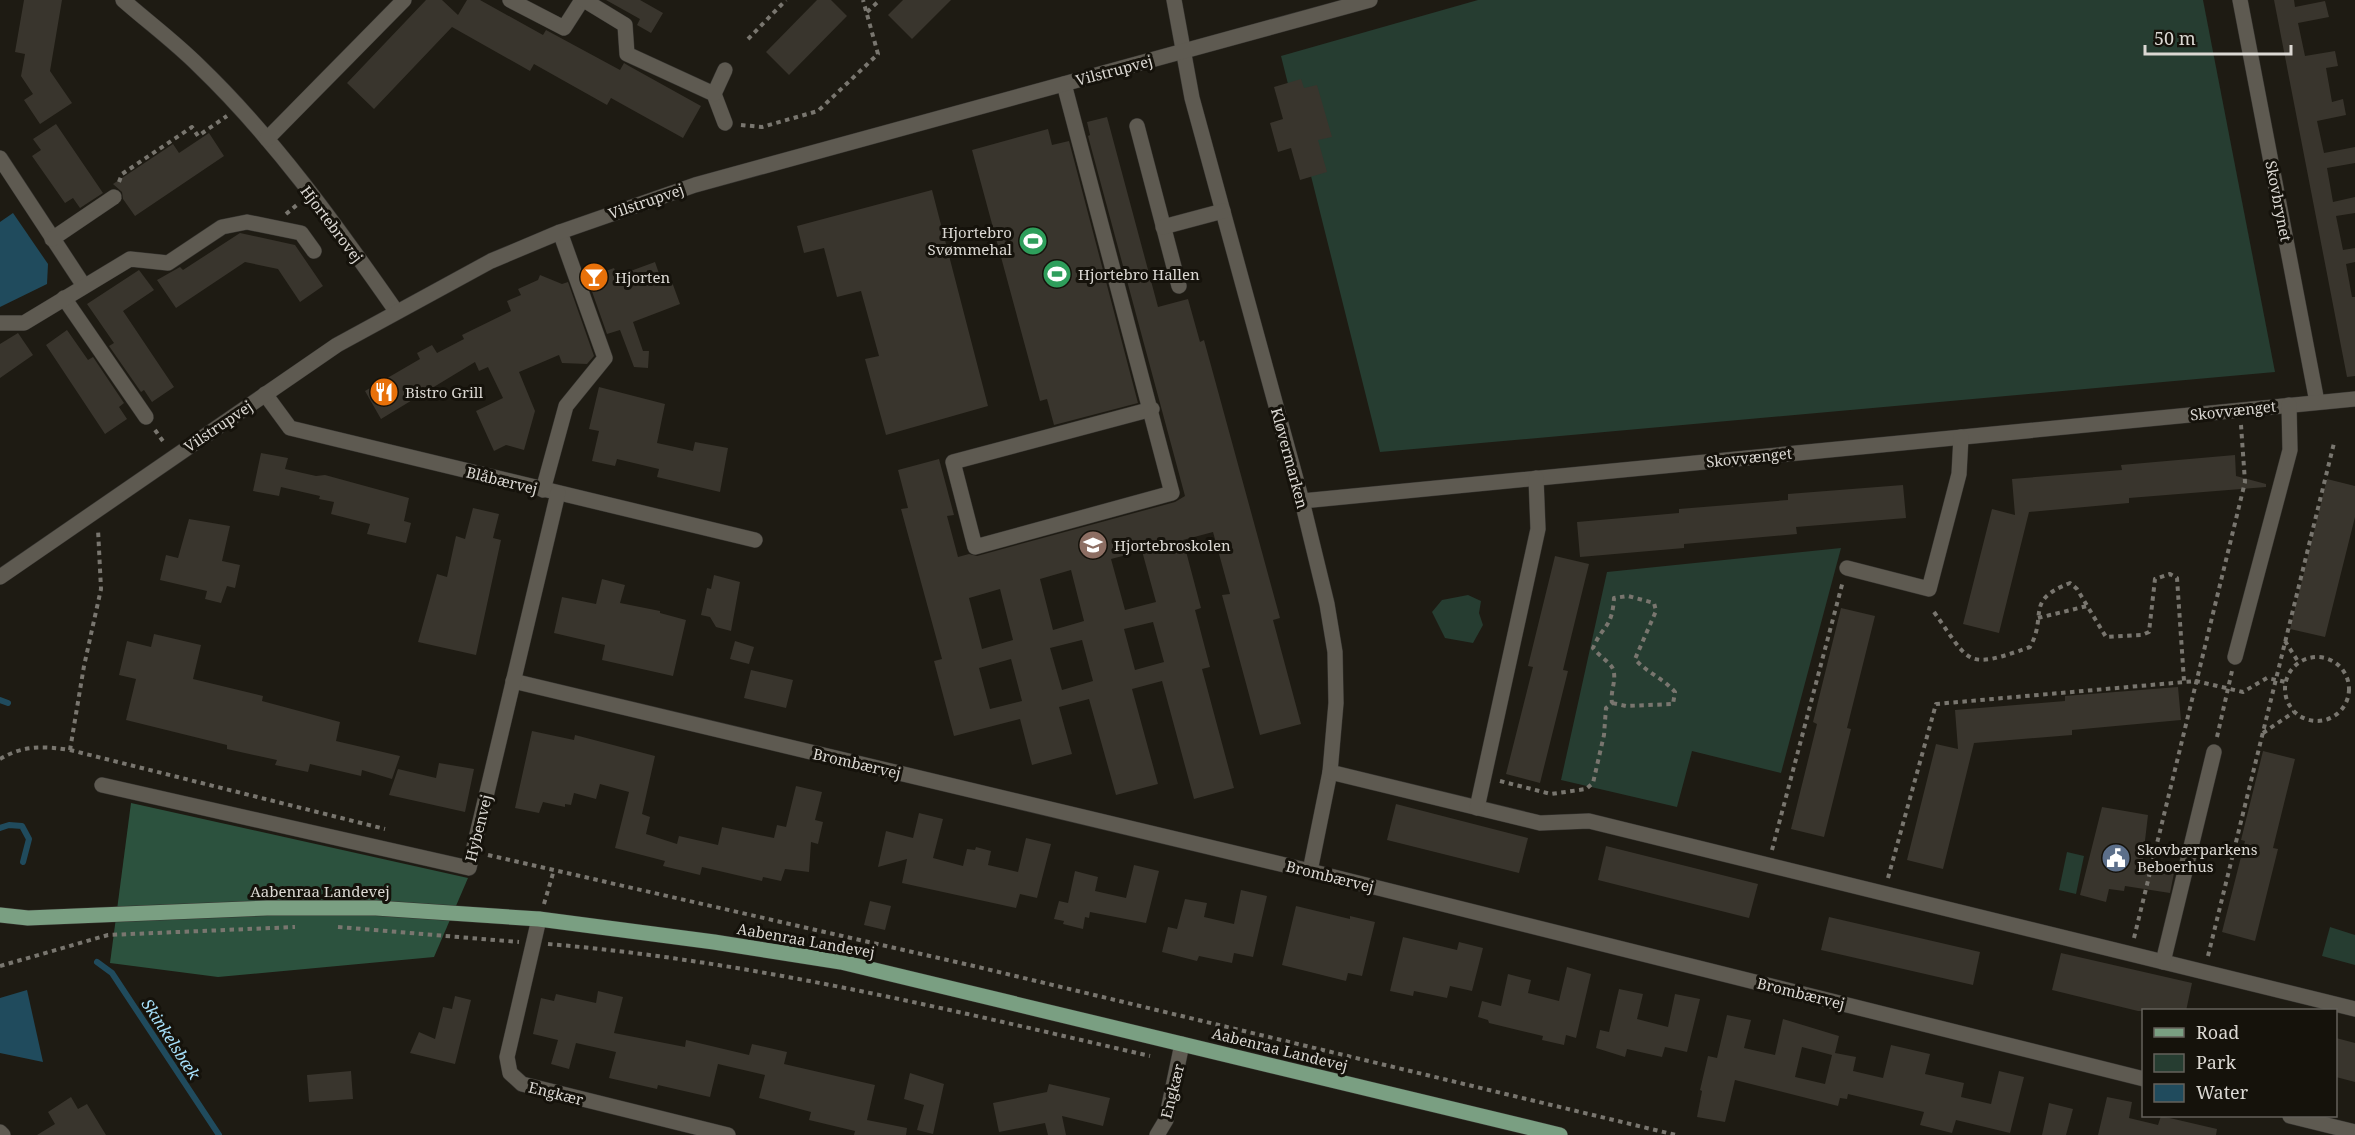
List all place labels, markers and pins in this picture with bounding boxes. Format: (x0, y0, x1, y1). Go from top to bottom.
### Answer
place label: Hjortebro Svømmehal (928, 222, 1012, 259)
sports icon: Hjortebro Svømmehal (1017, 225, 1049, 257)
sports icon: Hjortebro Hallen (1041, 258, 1073, 290)
bar icon: Hjorten (578, 261, 610, 293)
place label: Hjortebro Hallen (1078, 264, 1200, 284)
place label: Hjorten (615, 267, 670, 287)
restaurant icon: Bistro Grill (368, 376, 400, 408)
place label: Bistro Grill (405, 382, 484, 402)
school or university icon: Hjortebroskolen (1077, 529, 1109, 561)
place label: Hjortebroskolen (1114, 535, 1231, 555)
place label: Skovbærparkens Beboerhus (2137, 839, 2258, 876)
public building icon: Skovbærparkens Beboerhus (2100, 842, 2132, 874)

